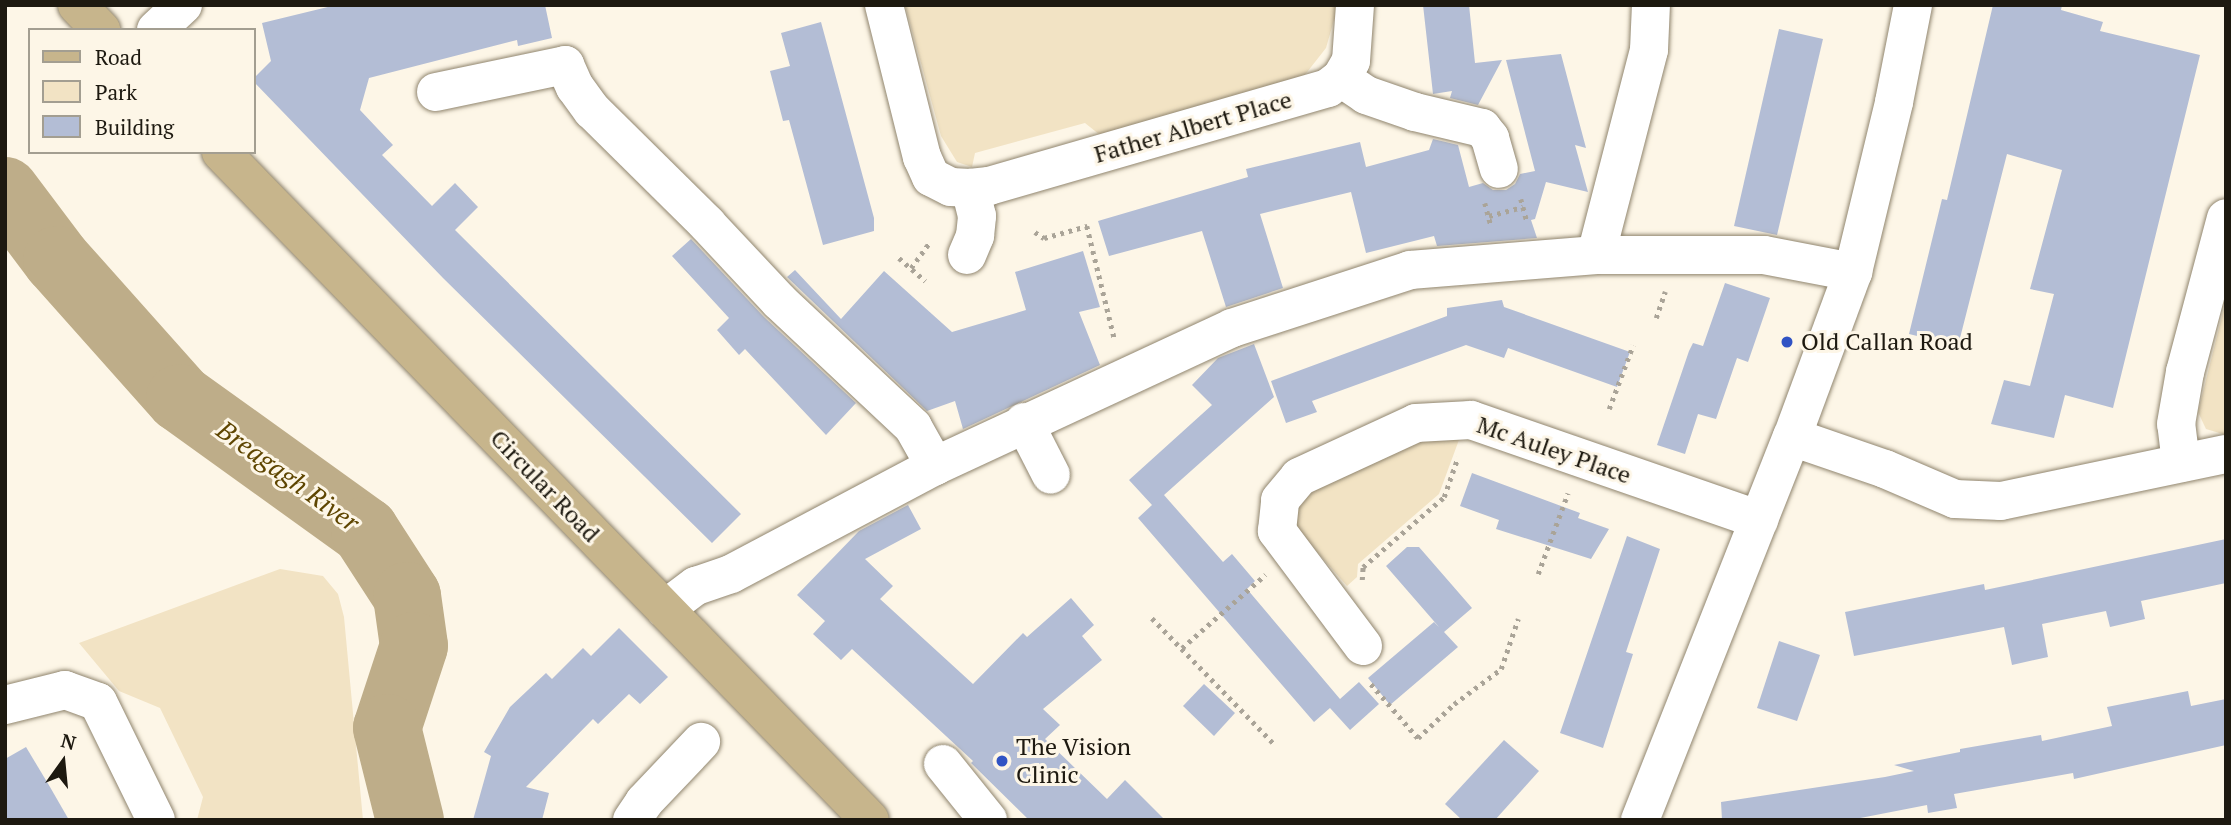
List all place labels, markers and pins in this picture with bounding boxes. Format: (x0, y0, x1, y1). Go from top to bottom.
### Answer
place label: Old Callan Road (1801, 328, 1973, 356)
marker: Old Callan Road (1779, 334, 1795, 350)
place label: The Vision Clinic (1016, 733, 1132, 789)
marker: The Vision Clinic (994, 753, 1010, 769)

